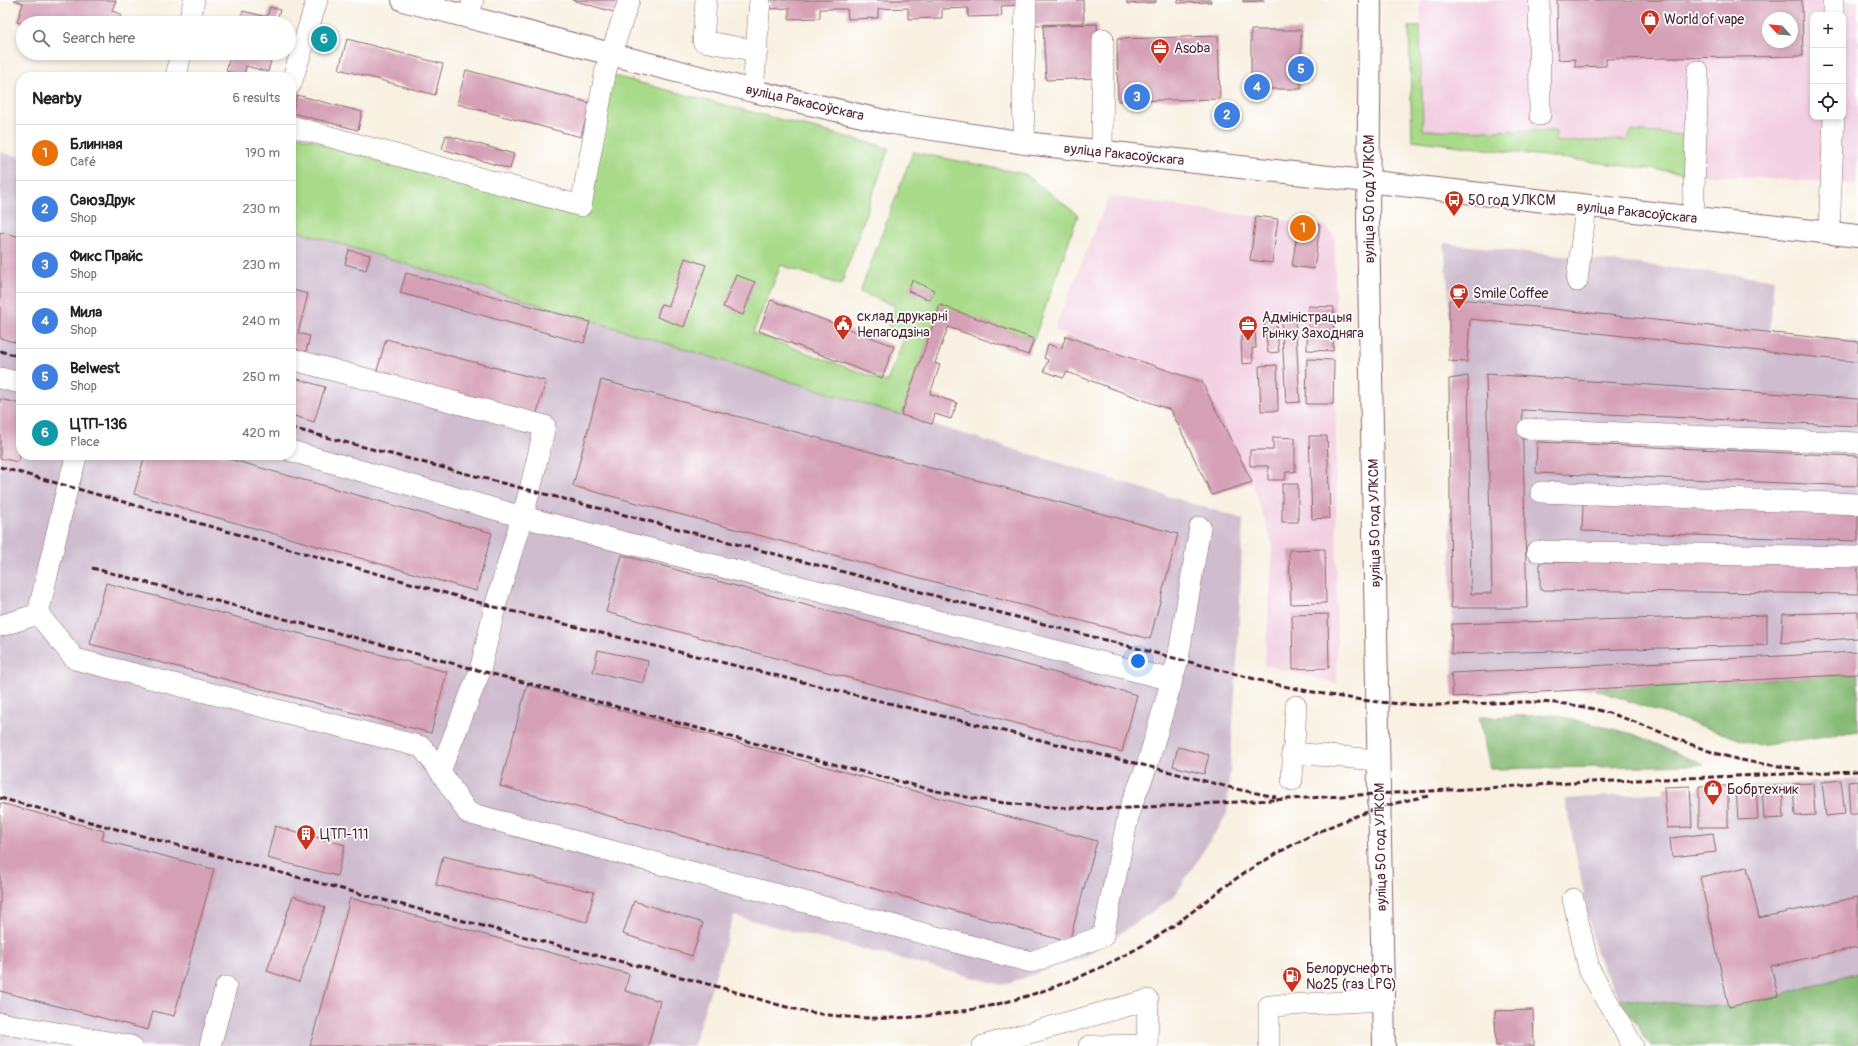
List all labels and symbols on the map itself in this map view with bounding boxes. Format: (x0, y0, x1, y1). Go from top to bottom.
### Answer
shop icon: World of vape (1639, 8, 1661, 36)
place label: World of vape (1664, 11, 1744, 28)
north arrow (1762, 12, 1798, 48)
pin: 6 (311, 24, 337, 54)
office icon: Asoba (1149, 37, 1171, 65)
place label: Asoba (1174, 40, 1210, 57)
pin: 5 (1288, 54, 1314, 84)
pin: 4 (1244, 72, 1270, 102)
street label: вуліца Ракасоўскага (744, 81, 866, 124)
pin: 3 (1124, 82, 1150, 112)
pin: 2 (1214, 100, 1240, 130)
street label: вуліца 50 год УЛКСМ (1361, 135, 1378, 263)
street label: вуліца Ракасоўскага (1063, 140, 1185, 169)
bus stop icon: 50 год УЛКСМ (1443, 189, 1465, 217)
place label: 50 год УЛКСМ (1468, 192, 1556, 209)
street label: вуліца Ракасоўскага (1576, 198, 1698, 227)
pin: 1 (1290, 213, 1316, 243)
cafe icon: Smile Coffee (1448, 282, 1470, 310)
place label: Smile Coffee (1473, 285, 1549, 302)
place label: склад друкарні Непагодзіна (857, 308, 948, 341)
place label: Адміністрацыя Рынку Заходняга (1262, 309, 1364, 342)
public building icon: склад друкарні Непагодзіна (832, 313, 854, 341)
office icon: Адміністрацыя Рынку Заходняга (1237, 314, 1259, 342)
street label: вуліца 50 год УЛКСМ (1365, 459, 1384, 587)
your location (1128, 651, 1148, 671)
shop icon: Бобртехник (1702, 778, 1724, 806)
place label: Бобртехник (1727, 781, 1799, 798)
street label: вуліца 50 год УЛКСМ (1371, 783, 1390, 911)
building icon: ЦТП-111 (295, 823, 317, 851)
place label: ЦТП-111 (320, 826, 369, 843)
place label: Белоруснефть №25 (газ LPG) (1306, 960, 1397, 993)
fuel station icon: Белоруснефть №25 (газ LPG) (1281, 965, 1303, 993)

